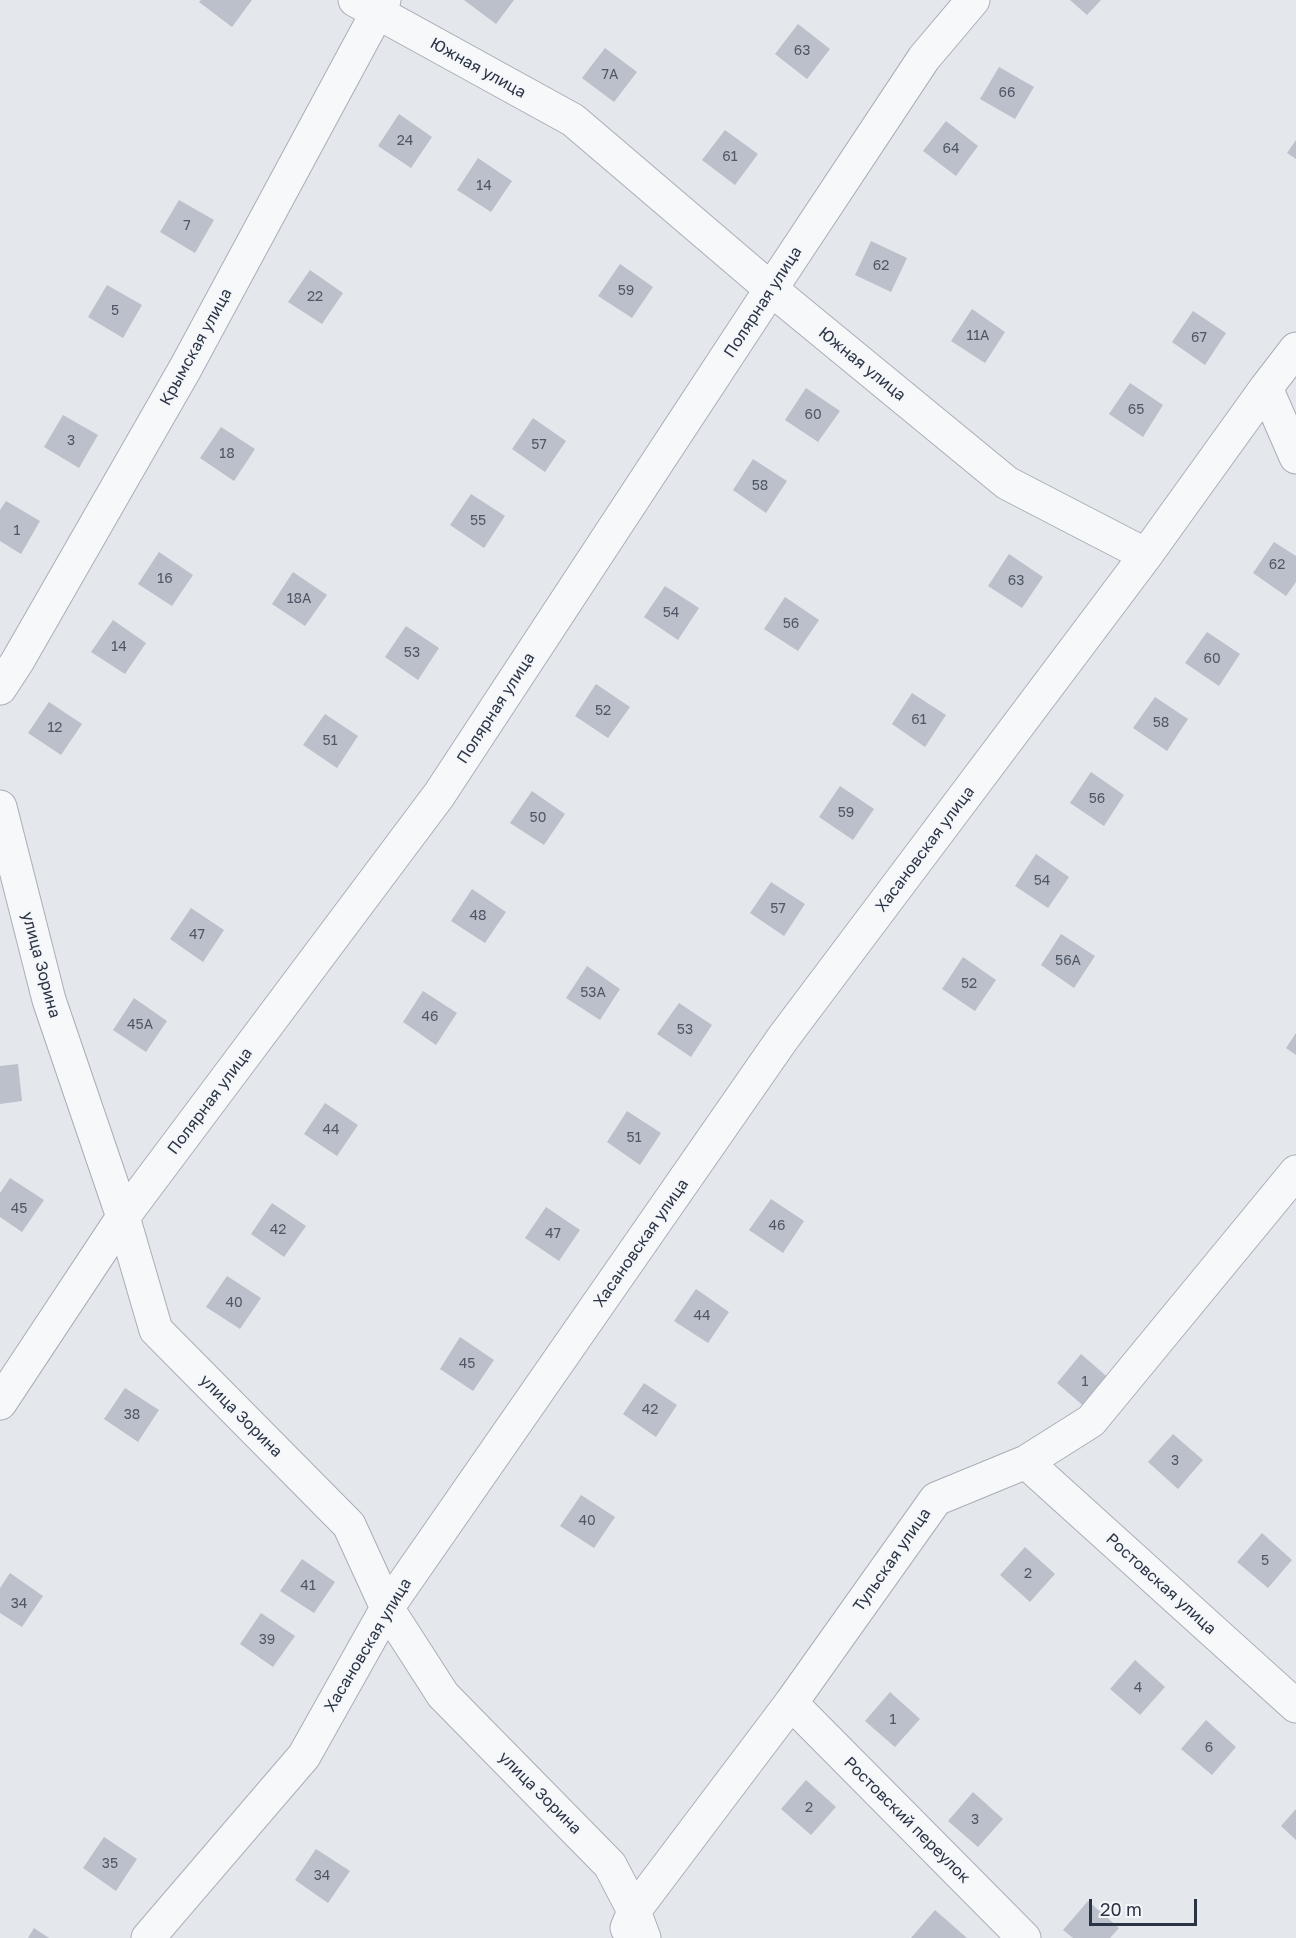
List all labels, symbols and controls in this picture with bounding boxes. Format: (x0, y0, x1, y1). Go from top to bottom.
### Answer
street label: Южная улица (427, 34, 529, 102)
house number: 63 (794, 43, 810, 59)
house number: 7А (602, 67, 618, 83)
house number: 66 (999, 85, 1015, 101)
house number: 24 (397, 133, 413, 149)
house number: 64 (942, 141, 960, 157)
house number: 61 (722, 149, 738, 165)
house number: 14 (476, 178, 492, 194)
house number: 7 (183, 218, 191, 234)
street label: Полярная улица (720, 243, 806, 361)
house number: 62 (873, 258, 889, 274)
house number: 59 (618, 283, 634, 299)
street label: Крымская улица (156, 285, 236, 409)
house number: 22 (307, 289, 323, 305)
house number: 5 (111, 303, 119, 319)
street label: Южная улица (815, 323, 909, 405)
house number: 11А (967, 328, 989, 344)
house number: 67 (1191, 330, 1207, 346)
house number: 65 (1128, 402, 1144, 418)
house number: 60 (804, 407, 822, 423)
house number: 3 (67, 433, 75, 449)
house number: 57 (531, 437, 547, 453)
house number: 18 (219, 446, 235, 462)
house number: 58 (752, 478, 768, 494)
house number: 55 (470, 513, 486, 529)
house number: 1 (14, 523, 20, 539)
house number: 62 (1269, 557, 1285, 573)
house number: 16 (157, 571, 173, 587)
house number: 63 (1008, 573, 1024, 589)
house number: 18А (287, 591, 311, 607)
house number: 54 (663, 605, 679, 621)
house number: 56 (783, 616, 799, 632)
house number: 14 (111, 639, 127, 655)
house number: 53 (404, 645, 420, 661)
street label: Полярная улица (453, 649, 539, 767)
house number: 60 (1203, 651, 1221, 667)
house number: 52 (595, 703, 611, 719)
house number: 61 (911, 712, 927, 728)
house number: 58 (1153, 715, 1169, 731)
house number: 12 (48, 720, 62, 736)
house number: 51 (323, 733, 337, 749)
street label: Хасановская улица (871, 782, 979, 916)
house number: 56 (1089, 791, 1105, 807)
house number: 59 (838, 805, 854, 821)
house number: 50 (530, 810, 546, 826)
house number: 54 (1034, 873, 1050, 889)
house number: 57 (770, 901, 786, 917)
house number: 48 (469, 908, 487, 924)
street label: улица Зорина (18, 910, 64, 1020)
house number: 47 (189, 927, 205, 943)
house number: 56А (1055, 953, 1081, 969)
house number: 52 (961, 976, 977, 992)
house number: 53А (580, 985, 606, 1001)
house number: 46 (421, 1009, 439, 1025)
house number: 45А (127, 1017, 153, 1033)
house number: 53 (677, 1022, 693, 1038)
street label: Полярная улица (164, 1044, 256, 1158)
house number: 44 (322, 1122, 340, 1138)
house number: 51 (627, 1130, 641, 1146)
street label: Хасановская улица (589, 1175, 693, 1311)
house number: 45 (11, 1201, 27, 1217)
house number: 46 (768, 1218, 786, 1234)
house number: 42 (270, 1222, 286, 1238)
house number: 47 (545, 1226, 561, 1242)
house number: 40 (225, 1295, 243, 1311)
house number: 44 (693, 1308, 711, 1324)
house number: 45 (459, 1356, 475, 1372)
street label: улица Зорина (196, 1371, 286, 1461)
house number: 1 (1082, 1374, 1088, 1390)
house number: 42 (642, 1402, 658, 1418)
house number: 38 (124, 1407, 140, 1423)
house number: 3 (1171, 1453, 1179, 1469)
street label: Тульская улица (849, 1505, 935, 1615)
house number: 40 (578, 1513, 596, 1529)
street label: Ростовская улица (1102, 1529, 1220, 1639)
house number: 5 (1261, 1553, 1269, 1569)
house number: 2 (1024, 1566, 1032, 1582)
street label: Хасановская улица (321, 1575, 415, 1715)
house number: 41 (300, 1578, 316, 1594)
house number: 34 (11, 1596, 27, 1612)
house number: 39 (259, 1632, 275, 1648)
house number: 4 (1134, 1680, 1142, 1696)
house number: 1 (890, 1712, 896, 1728)
house number: 6 (1205, 1740, 1213, 1756)
street label: улица Зорина (495, 1748, 585, 1838)
street label: Ростовский переулок (840, 1753, 974, 1887)
house number: 2 (805, 1800, 813, 1816)
house number: 3 (971, 1812, 979, 1828)
house number: 35 (102, 1856, 118, 1872)
house number: 34 (314, 1868, 330, 1884)
scale bar (1092, 1887, 1200, 1925)
text: 20 m (1100, 1898, 1142, 1920)

